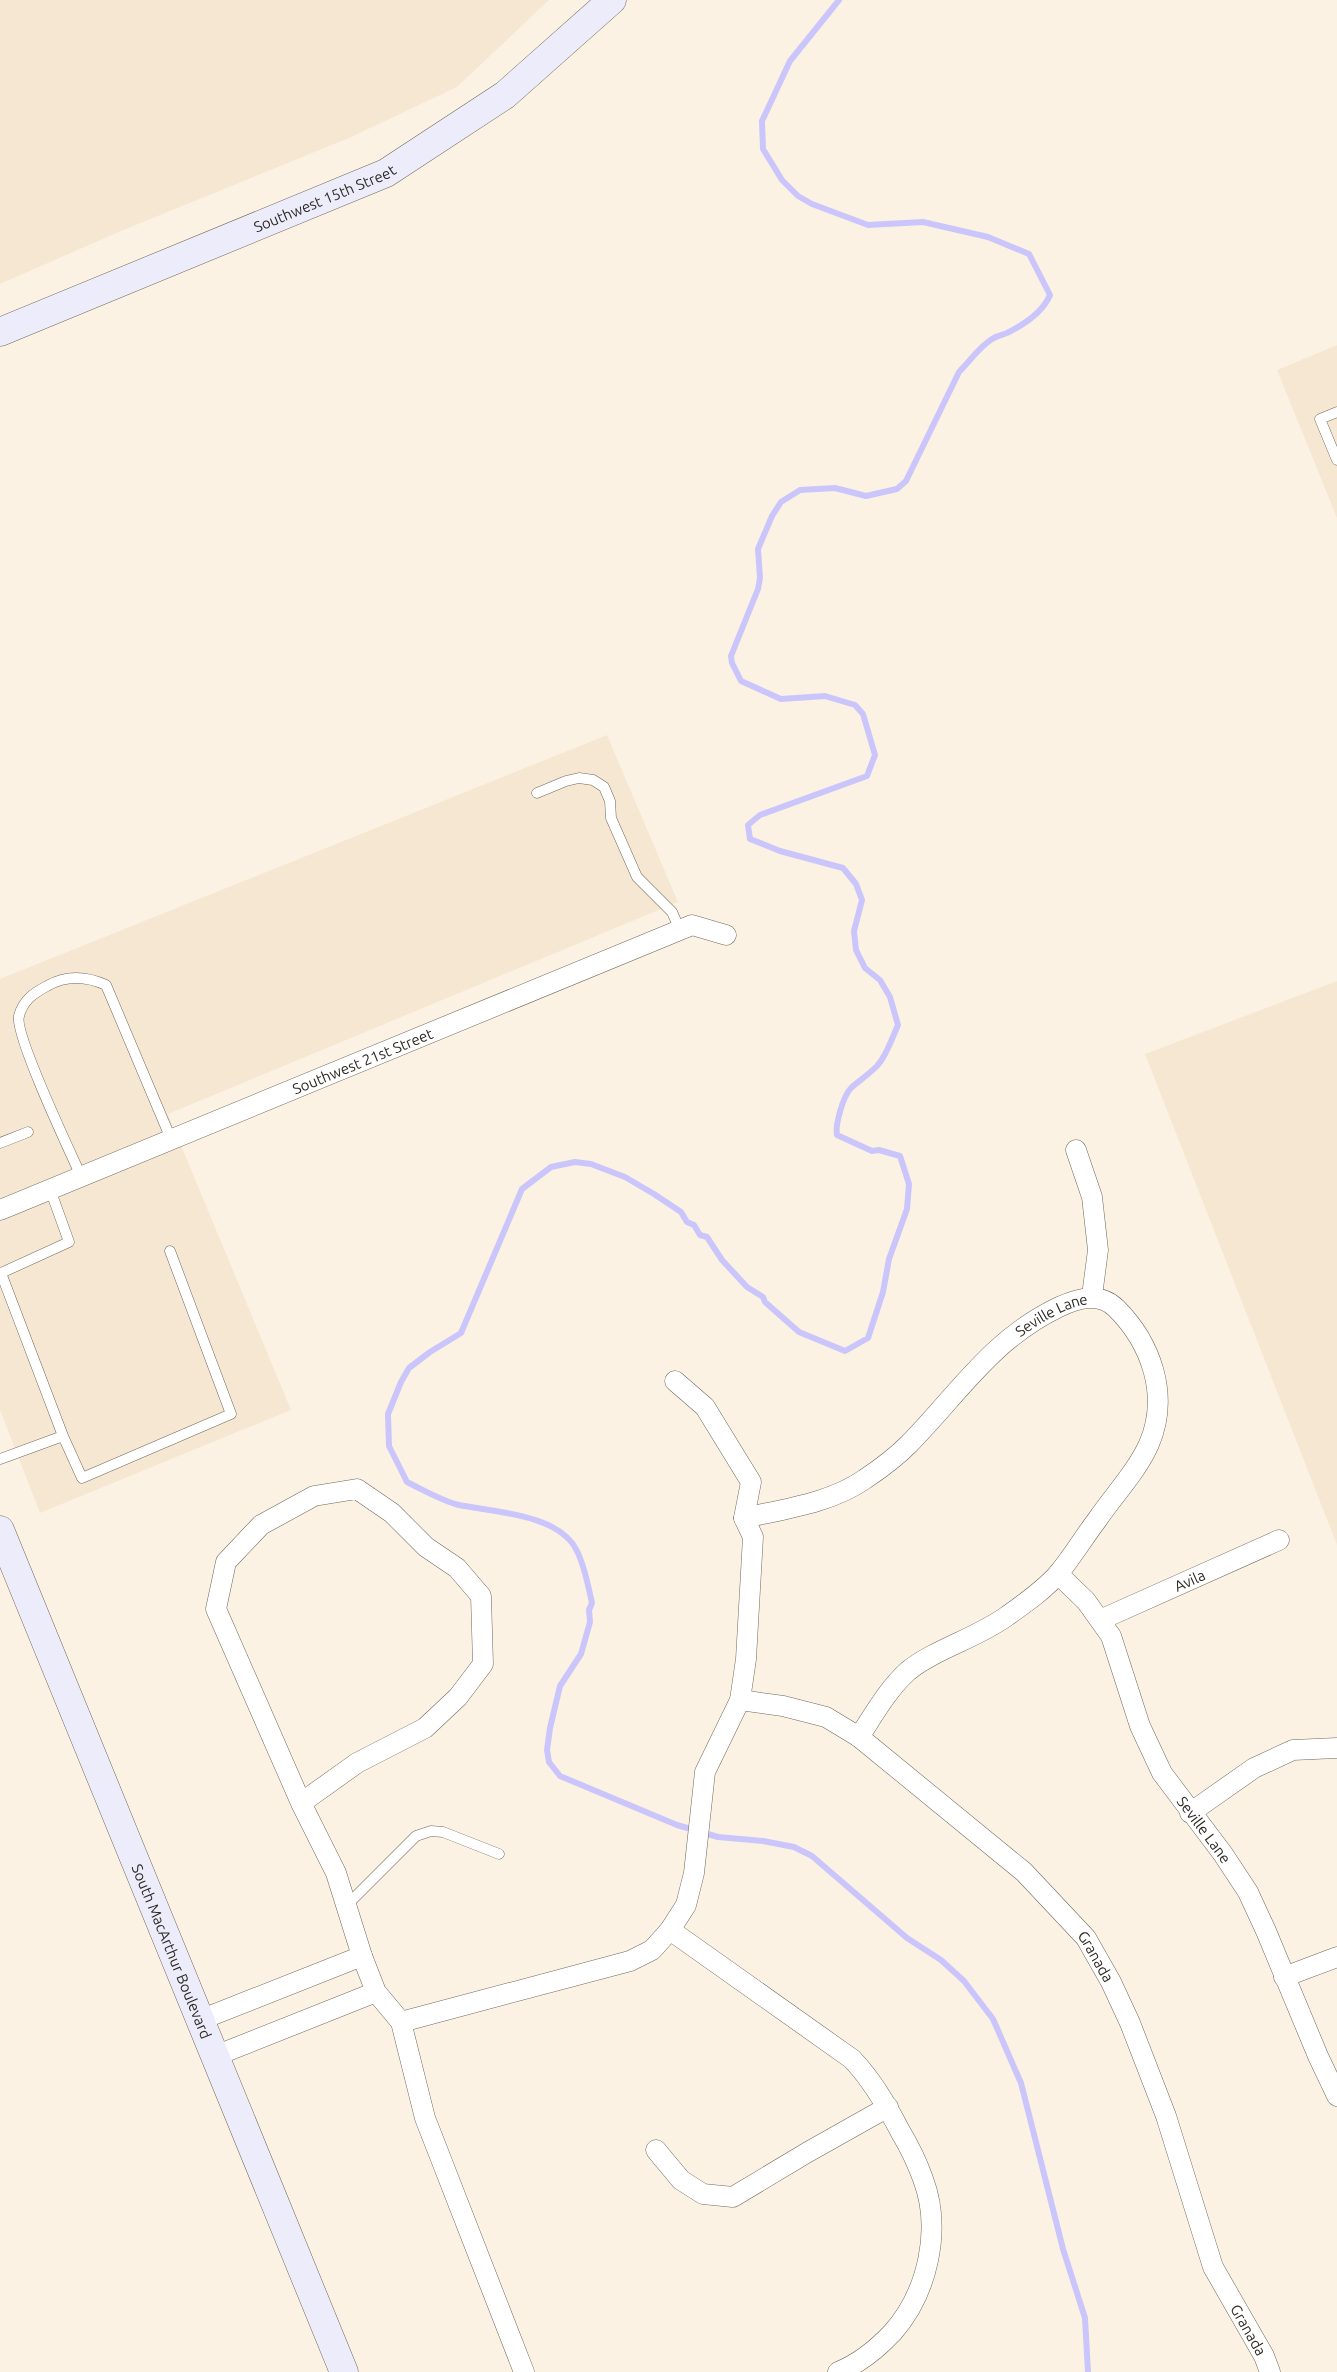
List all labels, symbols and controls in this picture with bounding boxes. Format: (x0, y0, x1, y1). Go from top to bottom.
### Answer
street label: Southwest 15th Street (251, 161, 399, 235)
street label: Southwest 21st Street (290, 1024, 435, 1097)
street label: Seville Lane (1012, 1290, 1089, 1340)
street label: Avila (1171, 1566, 1208, 1594)
street label: Seville Lane (1174, 1793, 1235, 1866)
street label: South MacArthur Boulevard (129, 1861, 215, 2041)
street label: Granada (1075, 1927, 1118, 1985)
street label: Granada (1228, 2301, 1270, 2358)

